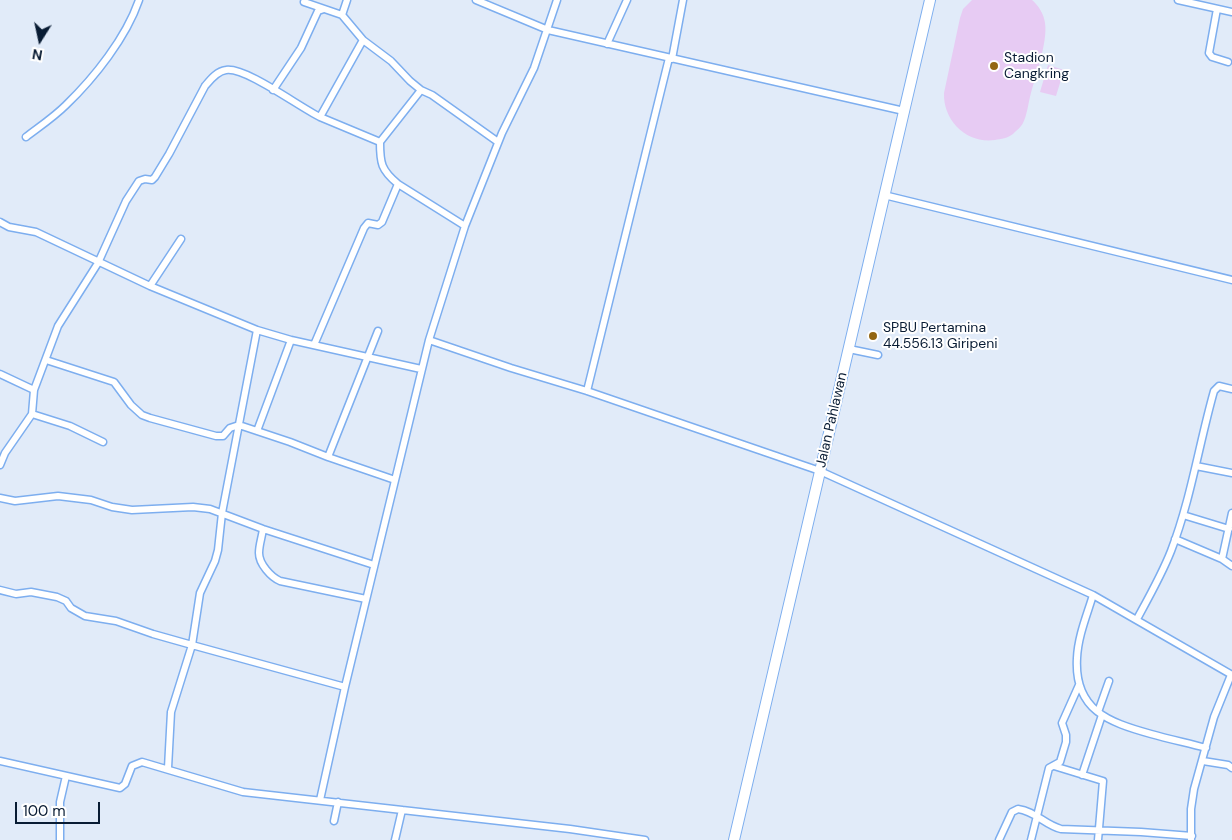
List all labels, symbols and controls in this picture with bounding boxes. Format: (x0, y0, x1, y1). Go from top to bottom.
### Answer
north arrow (15, 15, 65, 65)
text: N (31, 45, 44, 65)
place label: Stadion Cangkring (1004, 50, 1069, 82)
marker: Stadion Cangkring (988, 60, 1000, 72)
place label: SPBU Pertamina 44.556.13 Giripeni (883, 320, 998, 352)
marker: SPBU Pertamina 44.556.13 Giripeni (867, 330, 879, 342)
street label: Jalan Pahlawan (813, 371, 851, 469)
scale bar (18, 792, 102, 824)
text: 100 m (23, 801, 66, 821)

